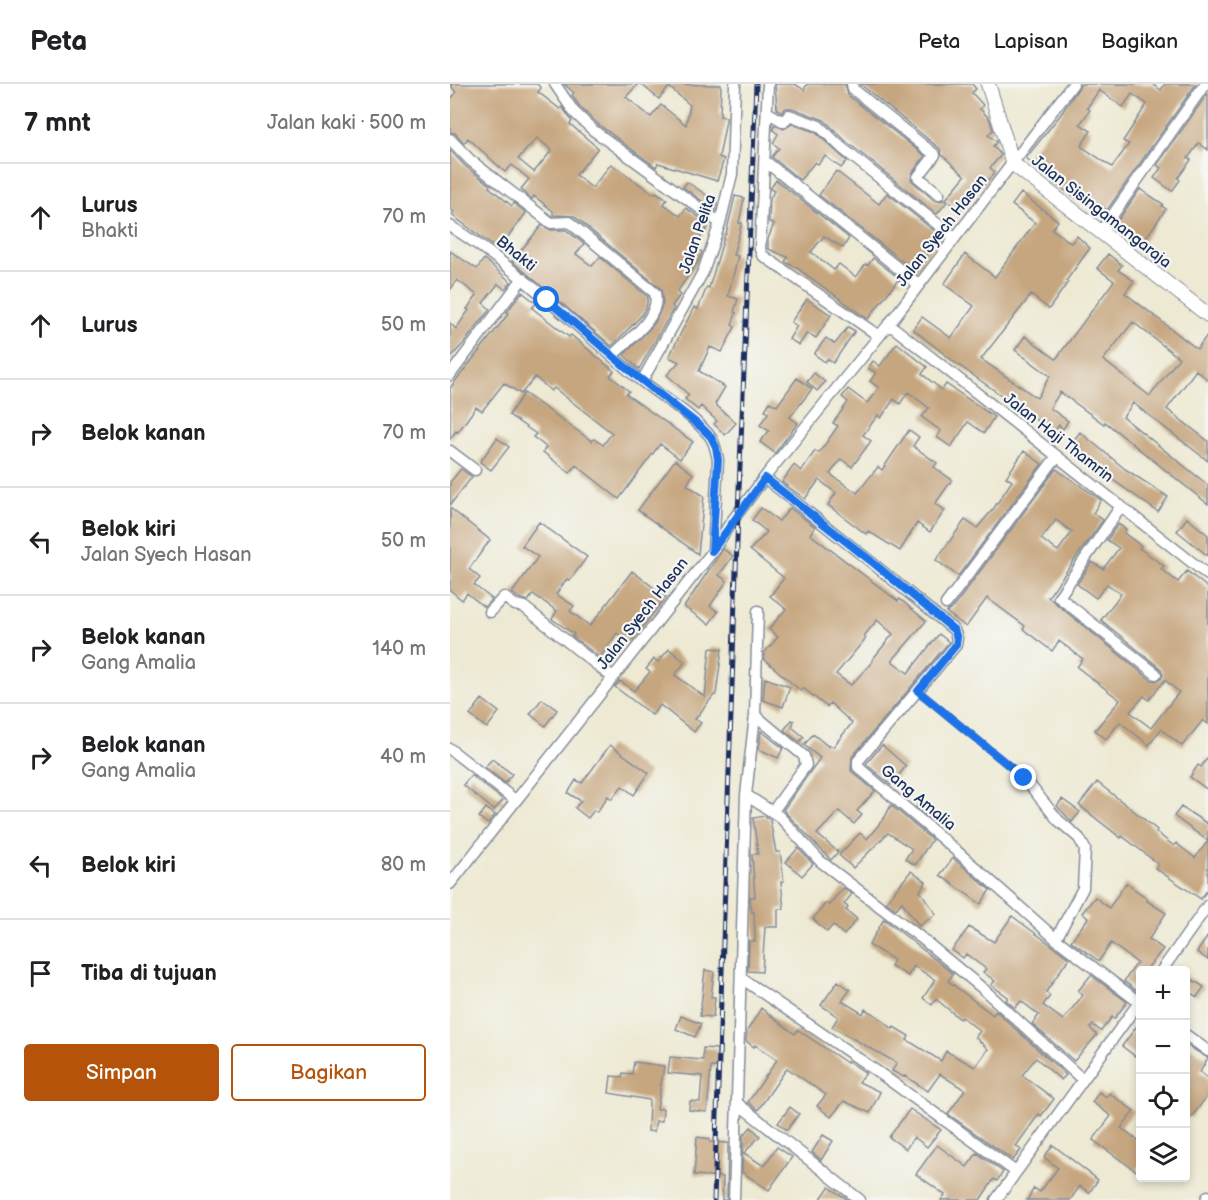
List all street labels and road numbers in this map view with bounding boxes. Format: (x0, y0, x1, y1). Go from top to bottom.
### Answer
street label: Jalan Sisingamangaraja (1027, 152, 1175, 272)
street label: Jalan Syech Hasan (892, 171, 992, 291)
street label: Jalan Pelita (676, 192, 720, 276)
street label: Bhakti (492, 232, 540, 276)
street label: Jalan Haji Thamrin (999, 389, 1117, 487)
street label: Jalan Syech Hasan (593, 554, 693, 674)
street label: Gang Amalia (877, 761, 959, 835)

